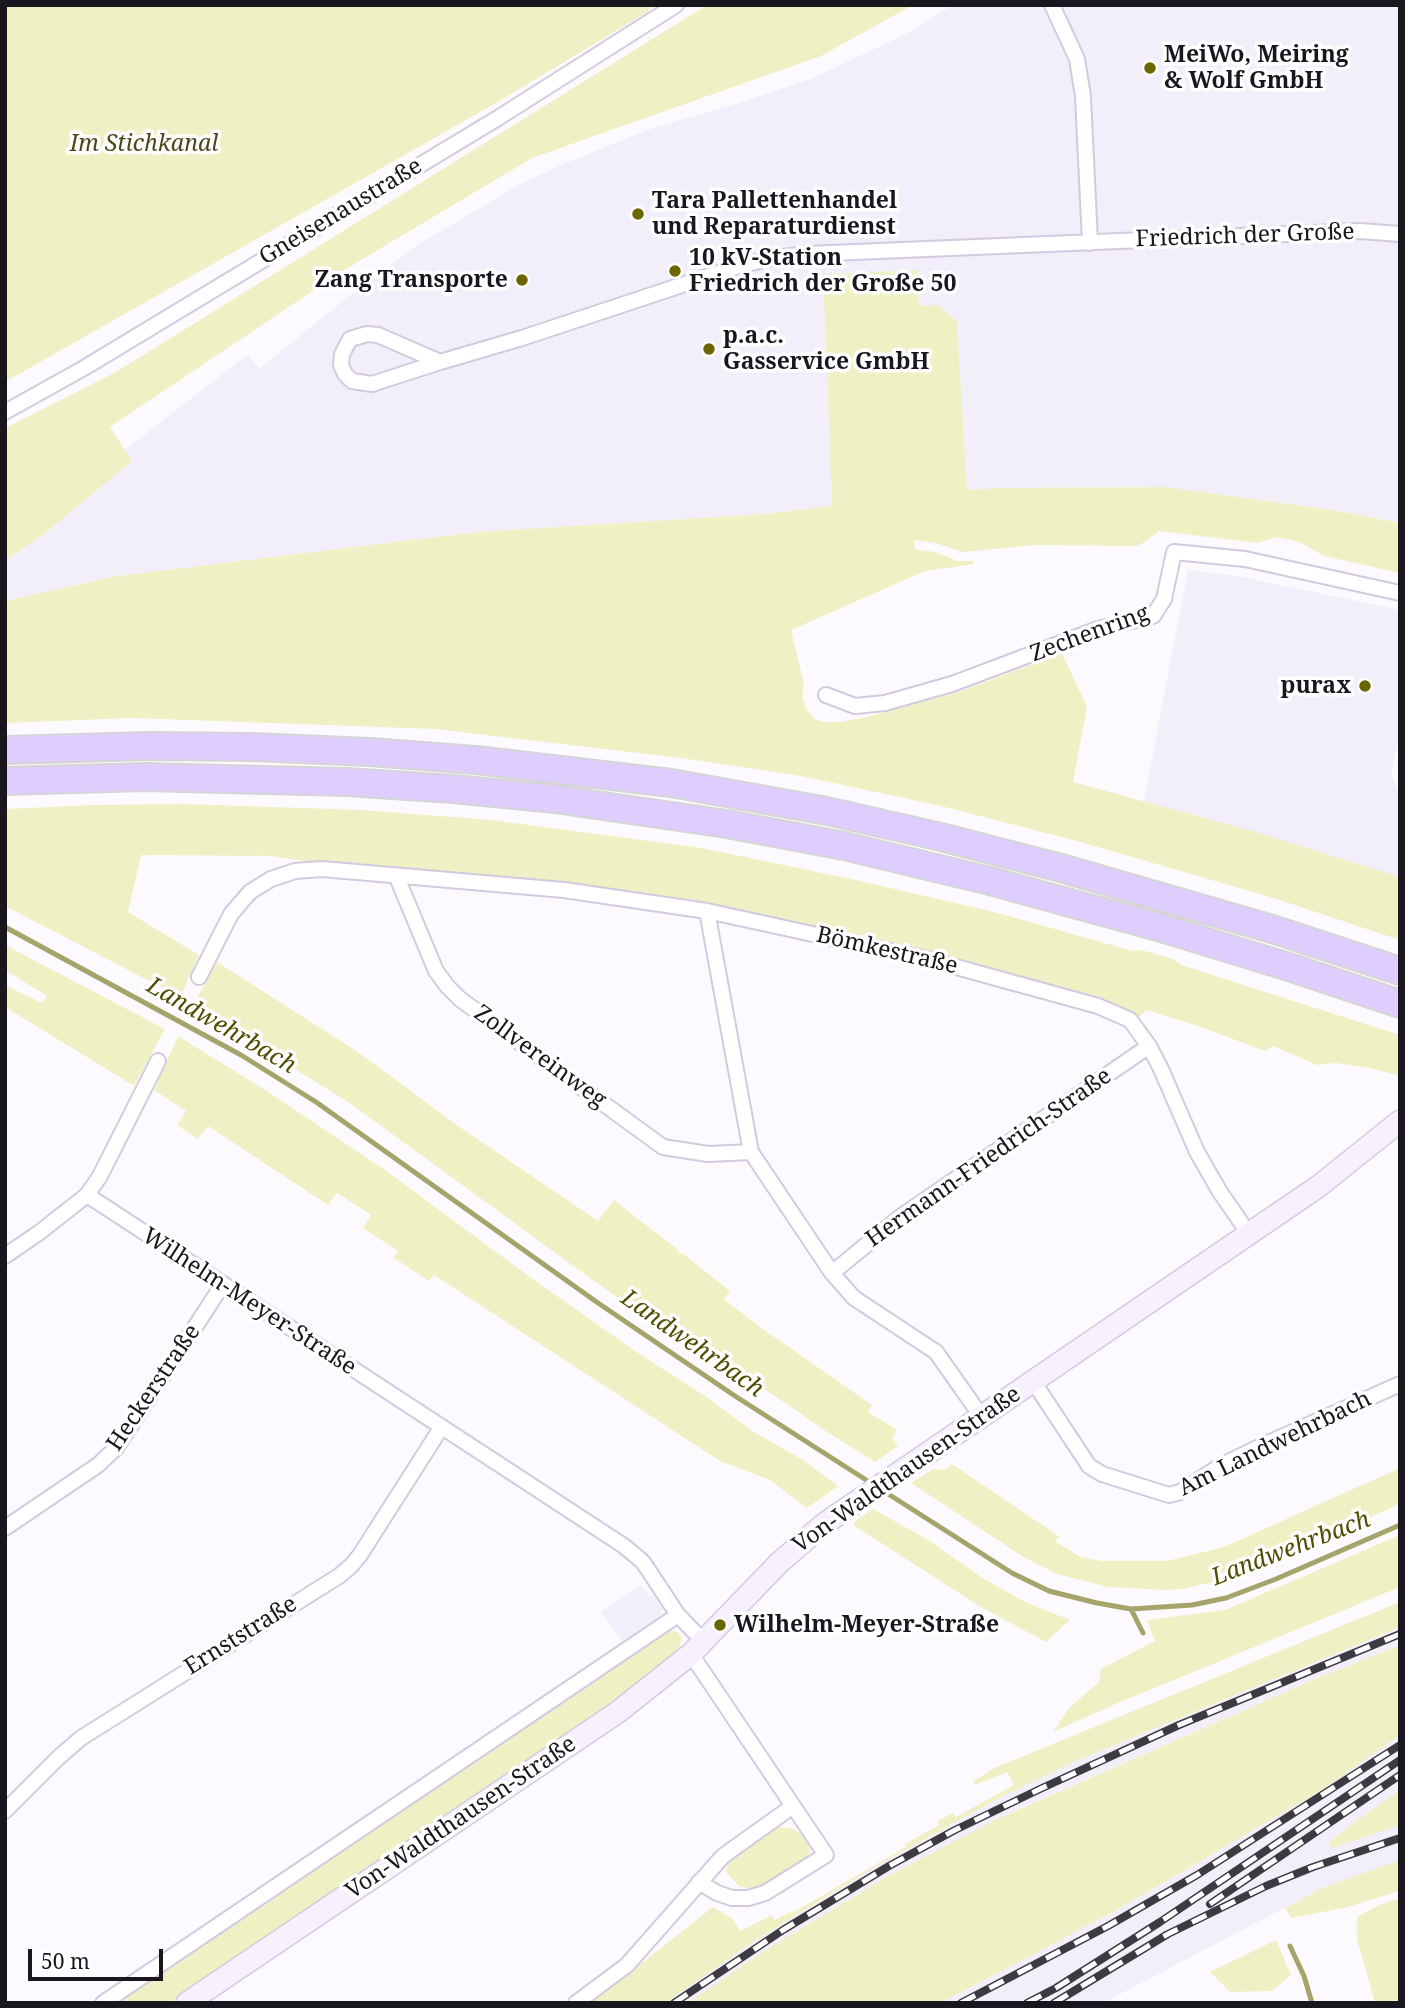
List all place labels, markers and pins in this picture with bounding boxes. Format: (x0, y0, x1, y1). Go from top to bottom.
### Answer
place label: MeiWo, Meiring & Wolf GmbH (1164, 41, 1349, 95)
marker: MeiWo, Meiring & Wolf GmbH (1142, 60, 1158, 76)
place label: Tara Pallettenhandel und Reparaturdienst (652, 187, 897, 241)
marker: Tara Pallettenhandel und Reparaturdienst (630, 206, 646, 222)
place label: 10 kV-Station Friedrich der Große 50 (689, 244, 956, 298)
marker: 10 kV-Station Friedrich der Große 50 (667, 263, 683, 279)
place label: Zang Transporte (314, 266, 508, 294)
marker: Zang Transporte (514, 272, 530, 288)
place label: p.a.c. Gasservice GmbH (723, 322, 929, 376)
marker: p.a.c. Gasservice GmbH (701, 341, 717, 357)
place label: purax (1281, 672, 1351, 700)
marker: purax (1357, 678, 1373, 694)
place label: Wilhelm-Meyer-Straße (734, 1611, 999, 1639)
marker: Wilhelm-Meyer-Straße (712, 1617, 728, 1633)

